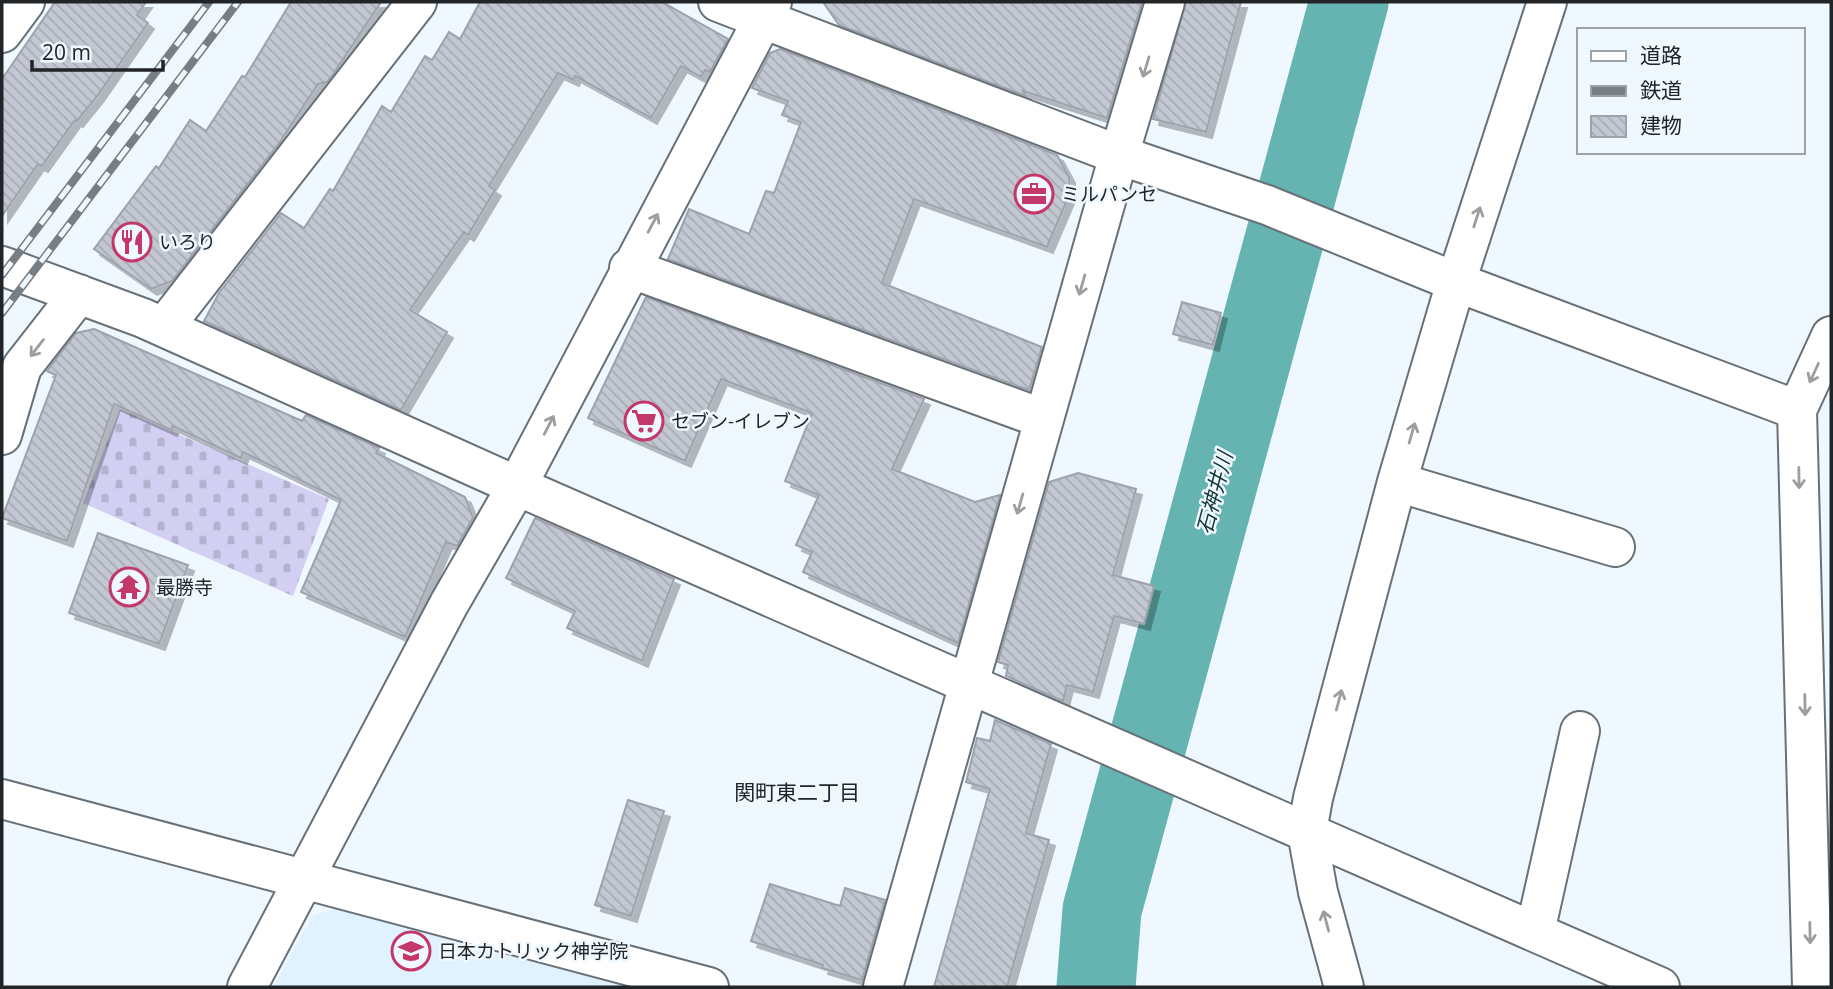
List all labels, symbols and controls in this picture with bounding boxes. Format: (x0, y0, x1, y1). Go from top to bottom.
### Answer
scale bar (32, 28, 163, 72)
legend (1577, 28, 1805, 154)
text: 20 m (42, 38, 91, 66)
text: 道路 (1640, 41, 1682, 69)
one-way arrow (1138, 56, 1151, 78)
text: 鉄道 (1640, 76, 1682, 104)
text: 建物 (1640, 111, 1682, 139)
office icon: ミルパンセ (1013, 173, 1055, 215)
place label: ミルパンセ (1061, 181, 1157, 207)
one-way arrow (1472, 207, 1484, 229)
one-way arrow (647, 213, 660, 234)
restaurant icon: いろり (111, 221, 153, 263)
place label: いろり (159, 229, 216, 255)
one-way arrow (1075, 274, 1088, 296)
one-way arrow (29, 339, 44, 357)
one-way arrow (1807, 362, 1820, 383)
supermarket icon: セブン-イレブン (623, 400, 665, 442)
place label: セブン-イレブン (671, 408, 810, 434)
one-way arrow (542, 415, 556, 436)
one-way arrow (1406, 422, 1419, 444)
water label: 石神井川 (1190, 447, 1239, 537)
one-way arrow (1792, 466, 1806, 489)
one-way arrow (1012, 493, 1025, 515)
temple icon: 最勝寺 (108, 566, 150, 608)
place label: 最勝寺 (156, 574, 213, 600)
one-way arrow (1333, 689, 1346, 712)
one-way arrow (1798, 694, 1811, 717)
district label: 関町東二丁目 (734, 778, 860, 806)
one-way arrow (1319, 911, 1332, 933)
one-way arrow (1804, 921, 1817, 944)
school or university icon: 日本カトリック神学院 (390, 930, 432, 972)
place label: 日本カトリック神学院 (438, 938, 628, 964)

